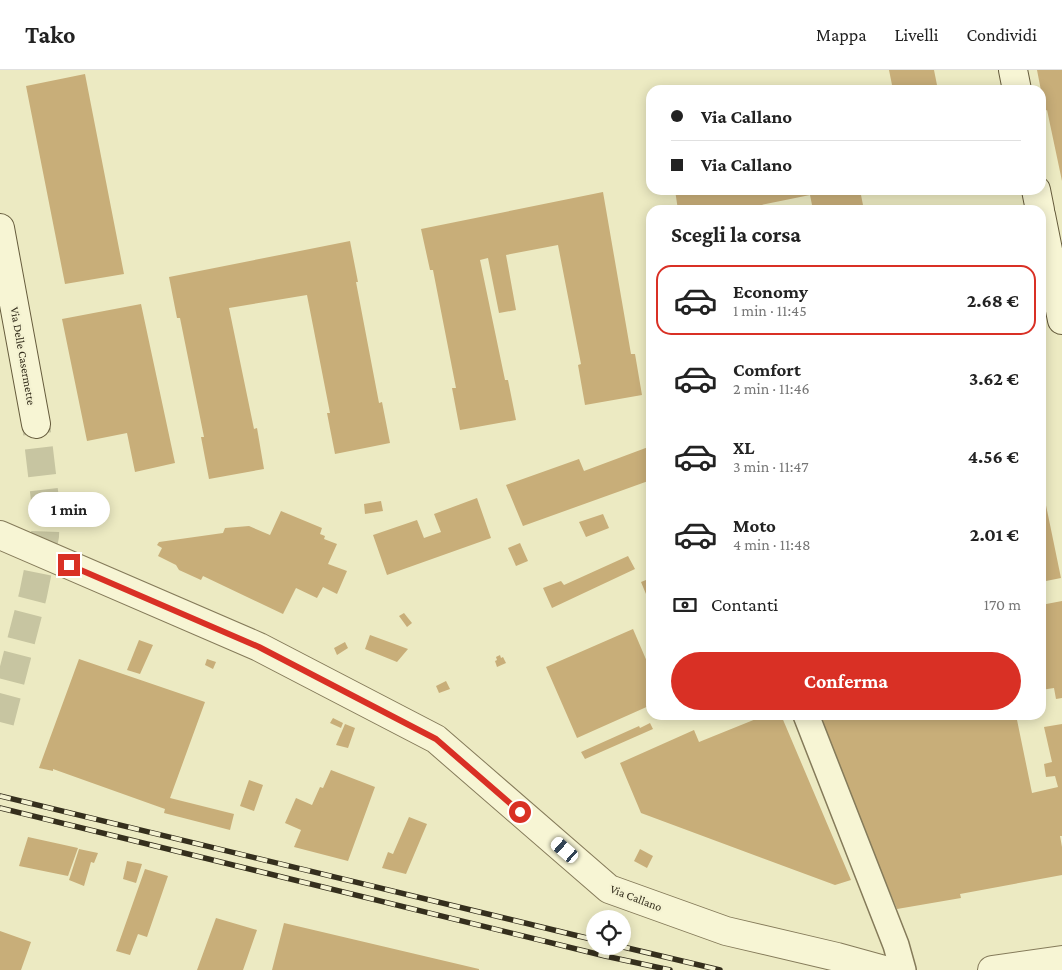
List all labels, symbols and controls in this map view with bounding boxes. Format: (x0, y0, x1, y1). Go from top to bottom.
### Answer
text: Tako (25, 21, 75, 48)
text: Mappa (816, 25, 867, 45)
text: Livelli (895, 25, 938, 45)
text: Condividi (966, 25, 1037, 45)
text: Via Callano (701, 106, 792, 127)
text: Via Callano (701, 154, 792, 175)
text: Scegli la corsa (671, 222, 801, 247)
icon: car (673, 278, 718, 323)
text: Economy (733, 281, 808, 302)
text: 2.68 € (967, 290, 1019, 311)
text: 1 min · 11:45 (733, 302, 807, 319)
street label: Via Delle Casermette (7, 306, 39, 406)
icon: car (673, 356, 718, 401)
text: Comfort (733, 359, 801, 380)
text: 3.62 € (969, 368, 1019, 389)
text: 2 min · 11:46 (733, 380, 810, 397)
icon: car (673, 434, 718, 479)
text: XL (733, 437, 755, 458)
text: 4.56 € (968, 446, 1019, 467)
text: 3 min · 11:47 (733, 458, 809, 475)
callout: 1 min (28, 492, 110, 528)
text: 1 min (51, 501, 87, 518)
icon: car (673, 512, 718, 557)
text: Moto (733, 515, 776, 536)
text: 2.01 € (970, 524, 1019, 545)
text: 4 min · 11:48 (733, 536, 811, 553)
route end (58, 554, 80, 576)
icon: cash (671, 591, 699, 619)
text: Contanti (711, 594, 778, 615)
text: 170 m (984, 596, 1021, 613)
button: Conferma (671, 652, 1021, 710)
route start (509, 801, 531, 823)
car (548, 834, 581, 866)
street label: Via Callano (608, 882, 664, 914)
map controls (586, 910, 631, 955)
button: locate (586, 910, 631, 955)

